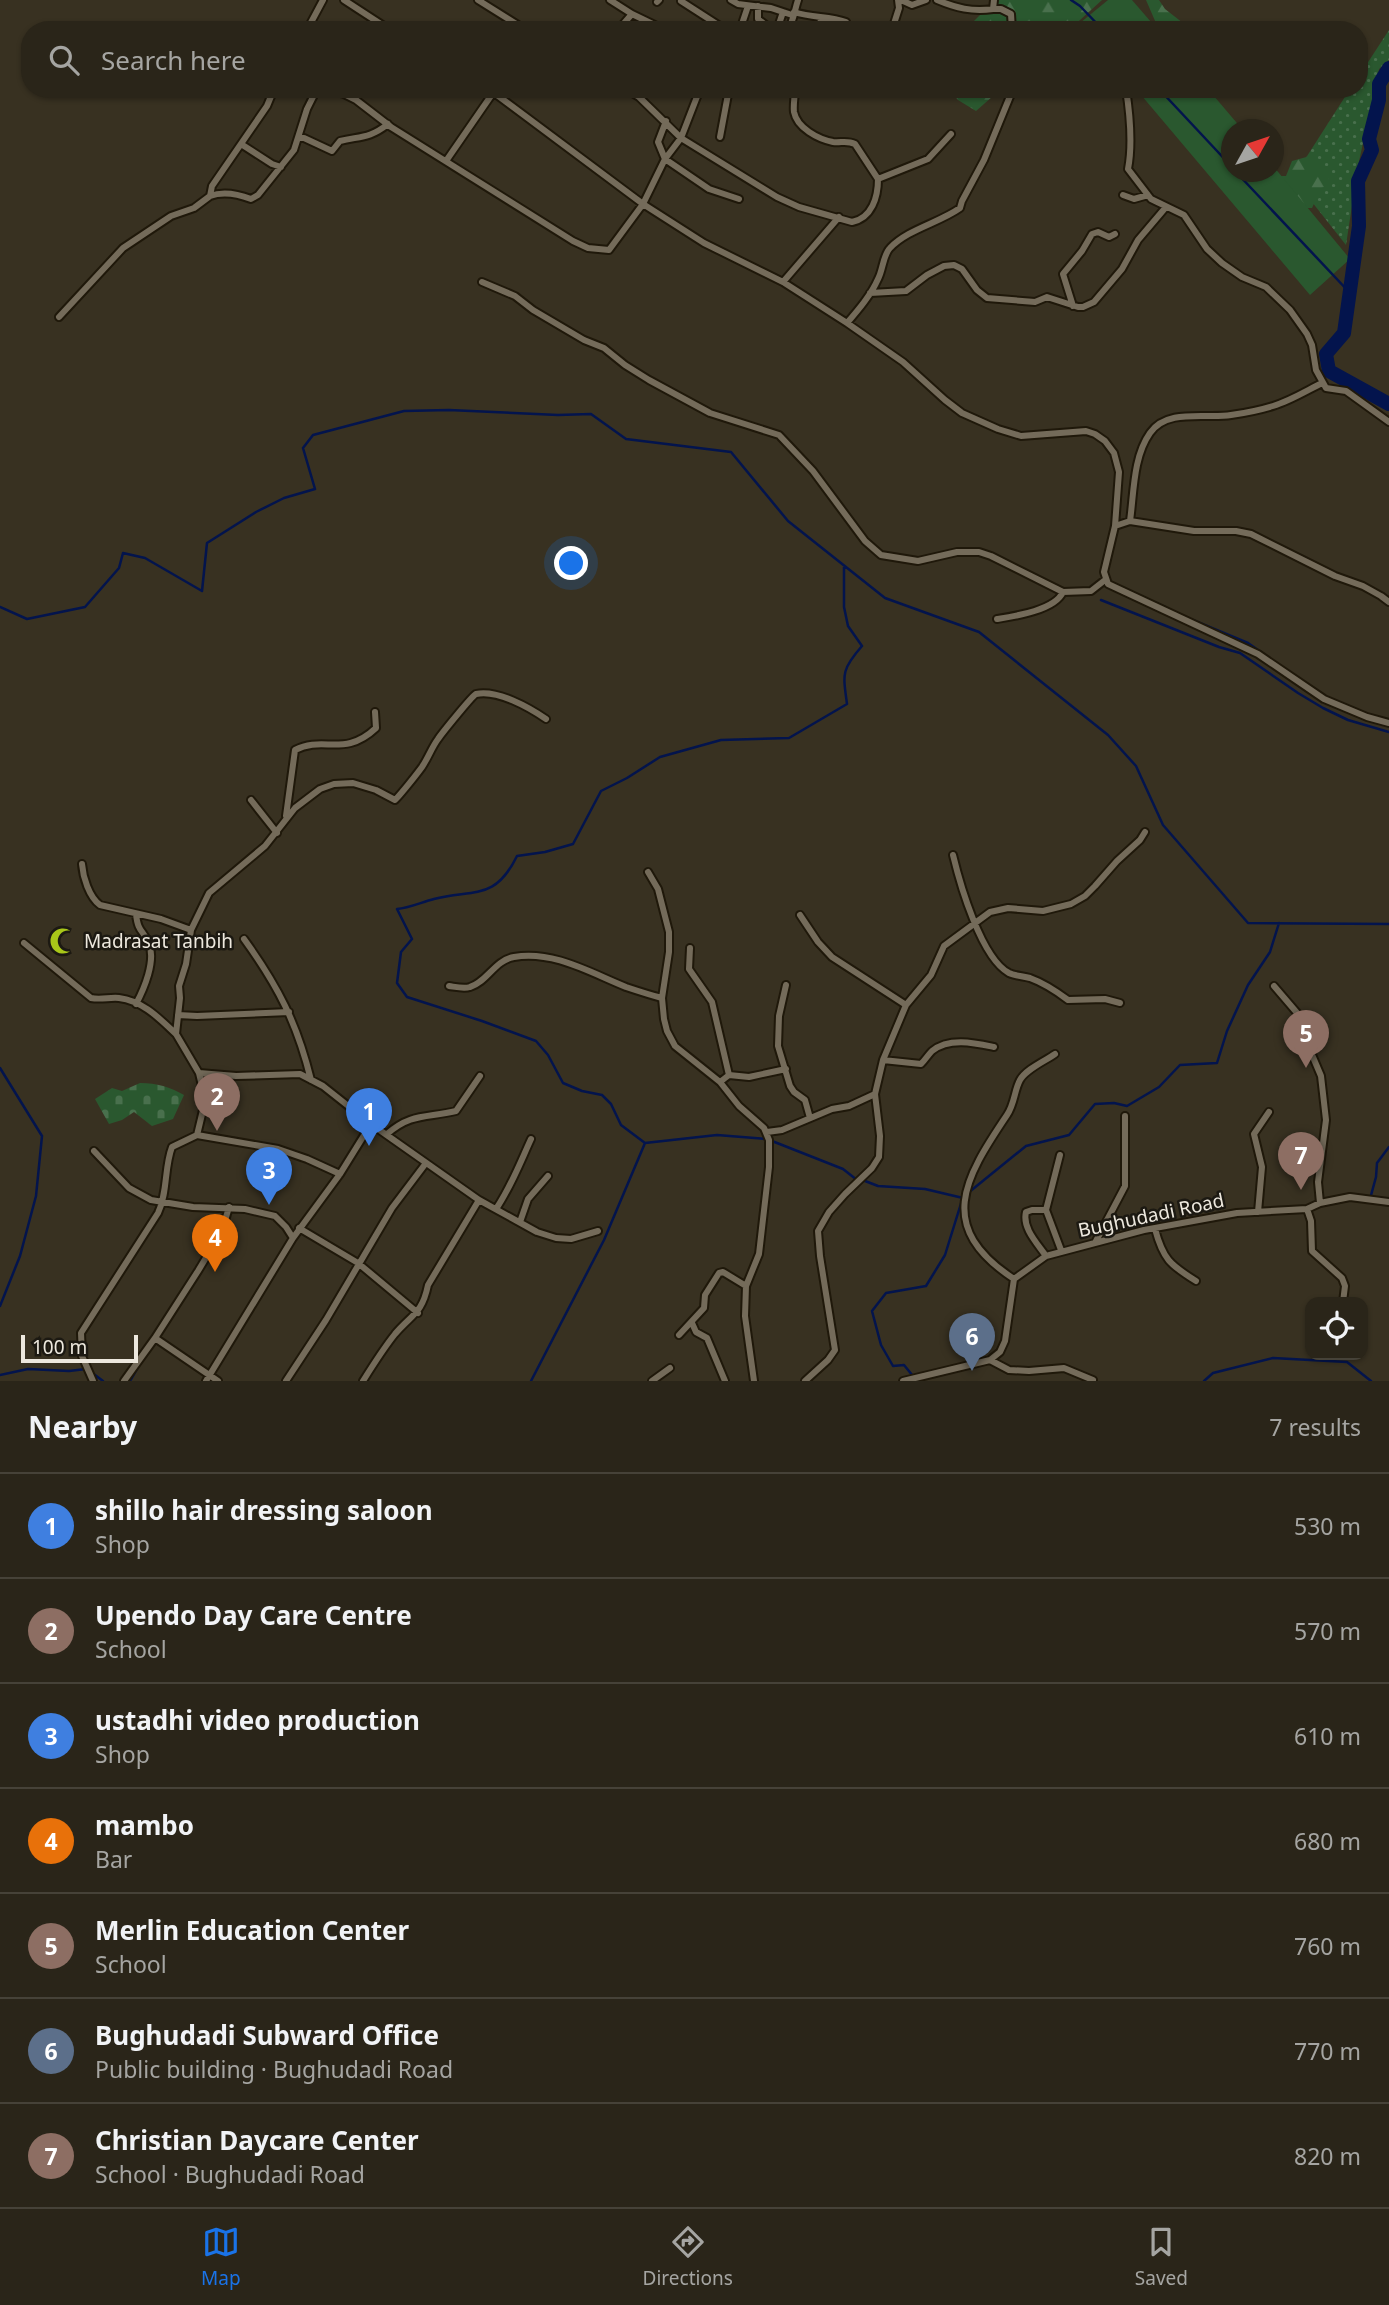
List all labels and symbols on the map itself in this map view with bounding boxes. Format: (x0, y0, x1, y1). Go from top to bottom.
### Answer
north arrow (1221, 119, 1284, 182)
your location (554, 546, 588, 580)
mosque icon: Madrasat Tanbih (48, 926, 78, 956)
place label: Madrasat Tanbih (84, 928, 233, 954)
pin: 5 (1283, 1010, 1329, 1068)
pin: 2 (194, 1073, 240, 1131)
pin: 1 (346, 1088, 392, 1146)
pin: 7 (1278, 1132, 1324, 1190)
pin: 3 (246, 1147, 292, 1205)
street label: Bughudadi Road (1076, 1187, 1226, 1243)
pin: 4 (192, 1214, 238, 1272)
pin: 6 (949, 1313, 995, 1371)
scale bar (21, 1332, 138, 1364)

